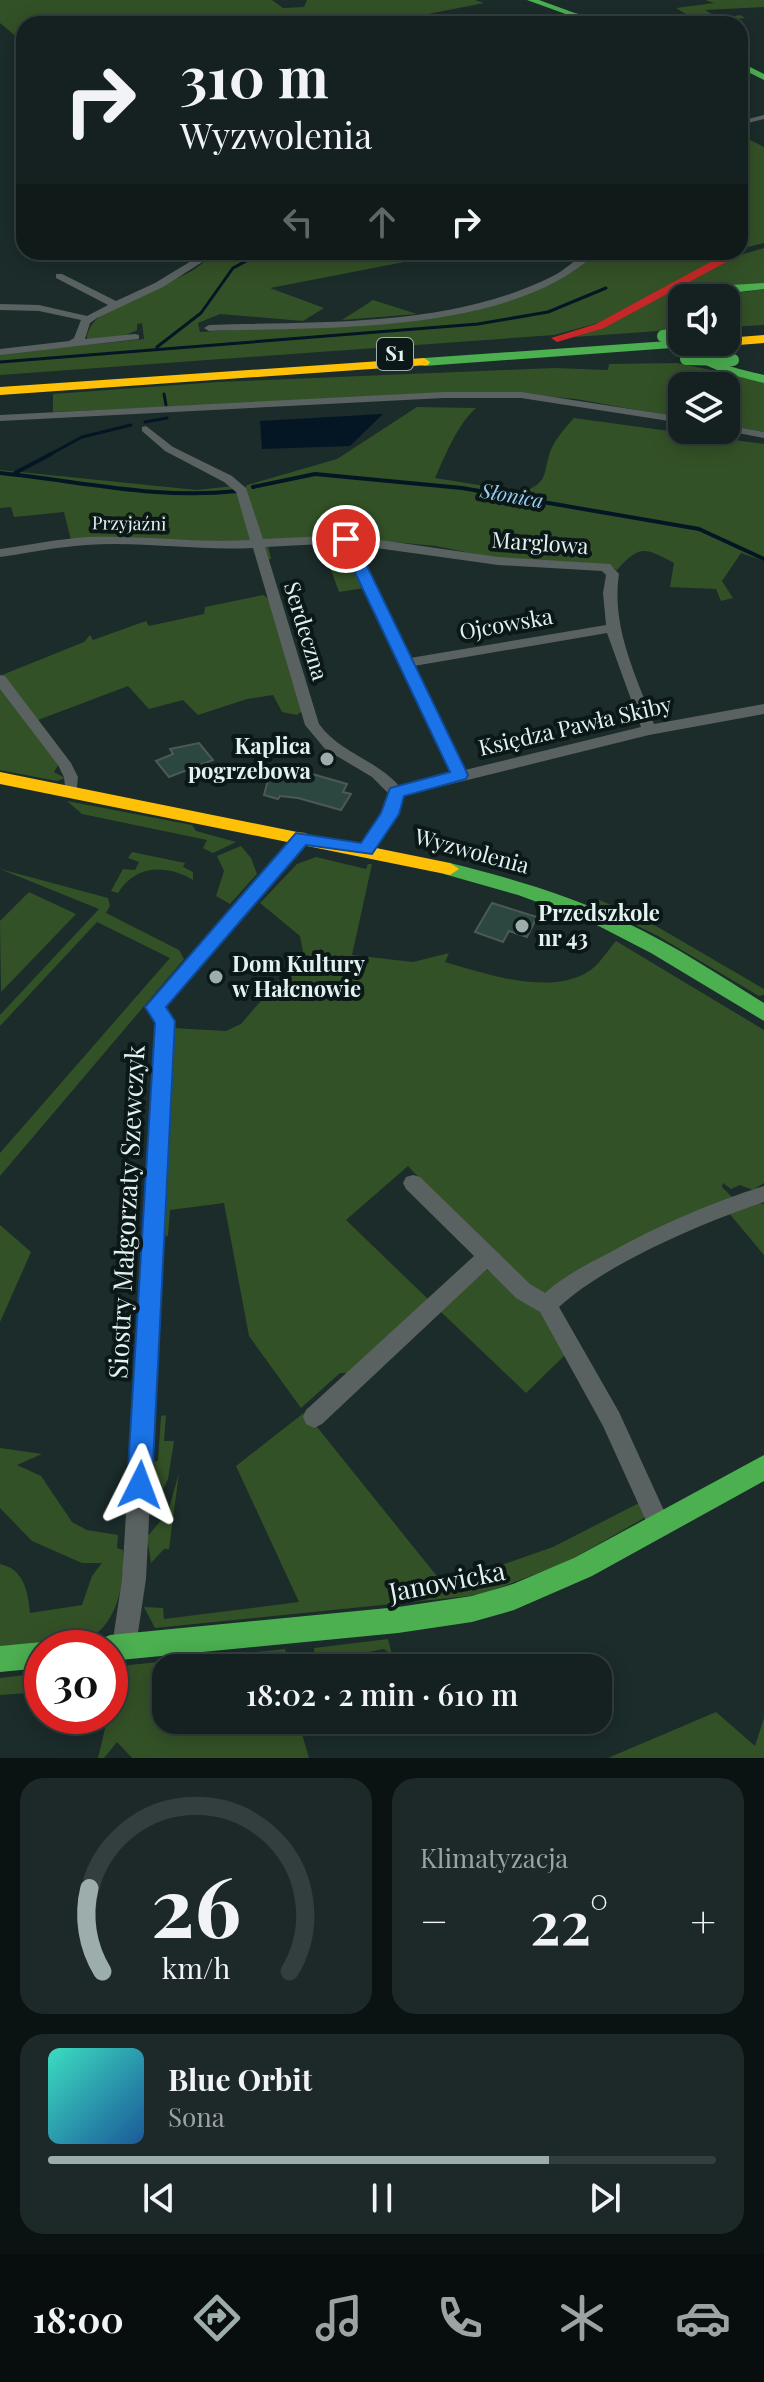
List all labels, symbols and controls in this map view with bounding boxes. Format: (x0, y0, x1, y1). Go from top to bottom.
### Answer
text: 310 m (180, 38, 329, 113)
icon: right (48, 48, 152, 152)
text: Wyzwolenia (180, 110, 372, 158)
icon: left (276, 200, 320, 244)
icon: ahead (360, 200, 404, 244)
icon: right (444, 200, 488, 244)
map controls (668, 284, 740, 444)
button: sound (668, 284, 740, 356)
road number: S1 (377, 338, 413, 370)
button: layers (668, 372, 740, 444)
water label: Słonica (478, 476, 546, 513)
pin (312, 505, 380, 573)
street label: Przyjaźni (92, 510, 166, 536)
icon: arrive (324, 517, 368, 561)
street label: Marglowa (491, 524, 590, 560)
street label: Serdeczna (278, 578, 336, 684)
street label: Ojcowska (457, 600, 555, 646)
street label: Księdza Pawła Skiby (475, 688, 674, 762)
place label: Kaplica pogrzebowa (188, 730, 312, 785)
marker: Kaplica pogrzebowa (318, 750, 336, 768)
street label: Wyzwolenia (411, 820, 533, 880)
place label: Przedszkole nr 43 (538, 897, 660, 952)
marker: Przedszkole nr 43 (513, 917, 531, 935)
place label: Dom Kultury w Hałcnowie (231, 948, 366, 1003)
marker: Dom Kultury w Hałcnowie (207, 968, 225, 986)
street label: Siostry Małgorzaty Szewczyk (99, 1044, 152, 1380)
position arrow (98, 1443, 182, 1527)
street label: Janowicka (385, 1552, 508, 1609)
speed limit sign: 30 (24, 1630, 128, 1734)
text: 18:02 · 2 min · 610 m (246, 1674, 518, 1714)
text: Klimatyzacja (420, 1840, 568, 1875)
text: 26 (151, 1848, 241, 1959)
text: 22° (530, 1880, 609, 1960)
text: − (420, 1890, 448, 1949)
text: + (690, 1890, 716, 1949)
text: km/h (162, 1948, 230, 1986)
text: Blue Orbit (168, 2059, 312, 2099)
text: Sona (168, 2099, 225, 2134)
icon: previous (137, 2176, 181, 2220)
icon: pause (360, 2176, 404, 2220)
icon: next (583, 2176, 627, 2220)
icon: directions (189, 2290, 245, 2346)
icon: music (311, 2290, 367, 2346)
icon: phone (432, 2290, 488, 2346)
icon: climate (554, 2290, 610, 2346)
icon: car (675, 2290, 731, 2346)
text: 18:00 (33, 2294, 124, 2342)

